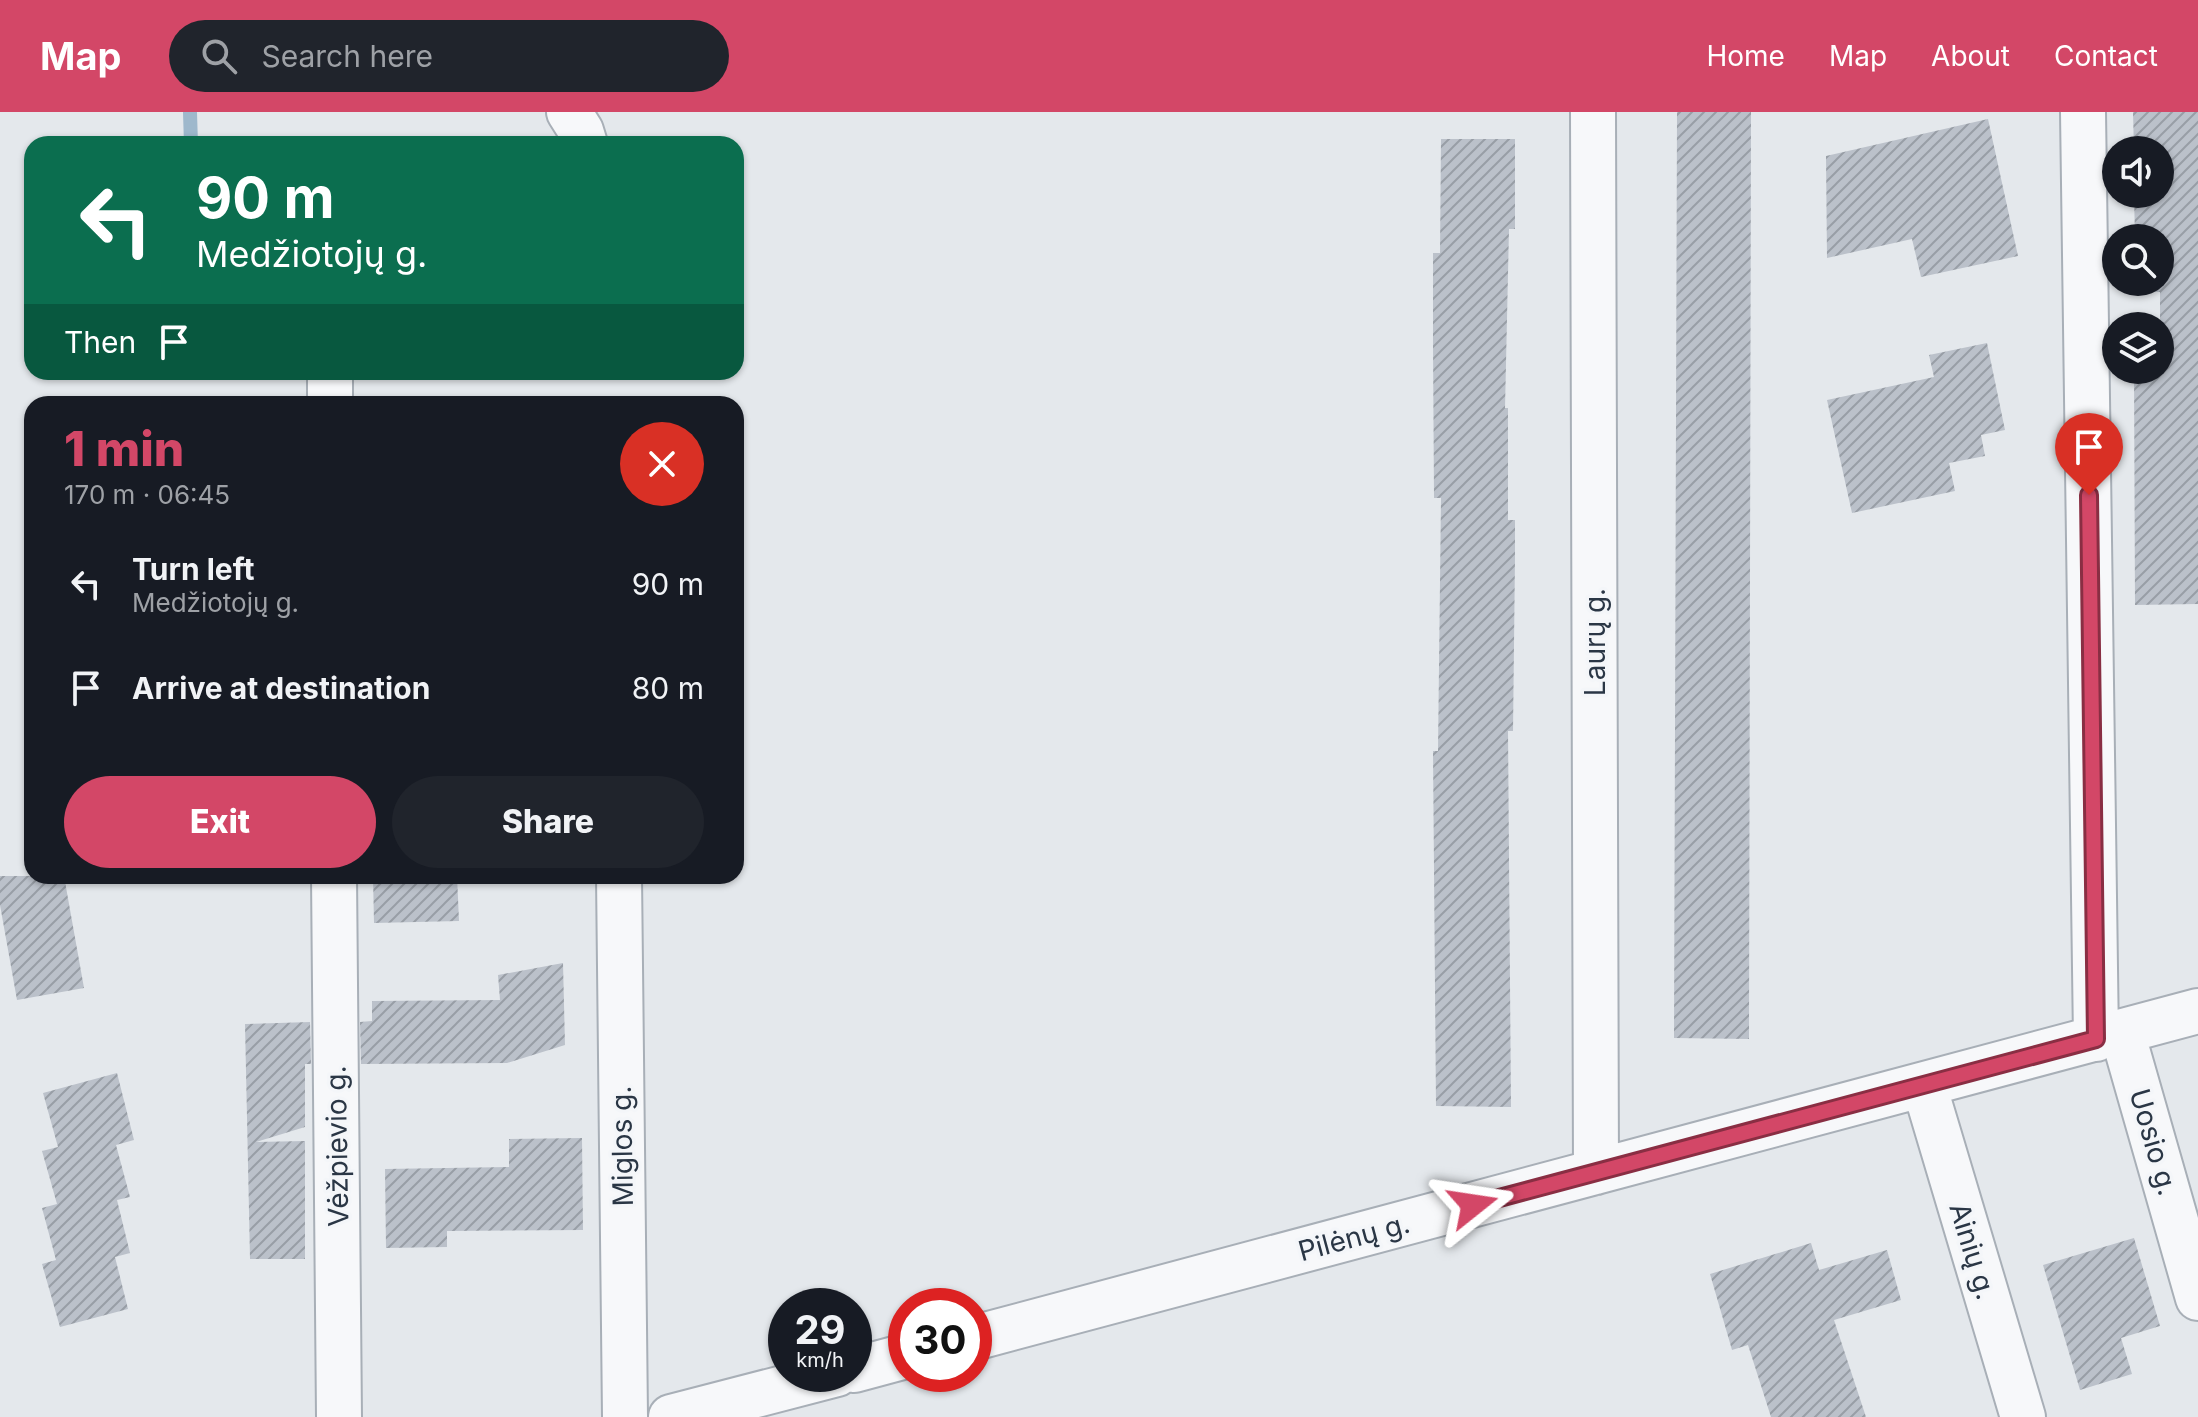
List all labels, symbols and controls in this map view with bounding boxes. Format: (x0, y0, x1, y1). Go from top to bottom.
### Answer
search box (169, 20, 729, 92)
text: Map (40, 33, 121, 79)
icon: search (197, 34, 241, 78)
text: Search here (261, 38, 433, 74)
text: Home (1706, 39, 1785, 73)
text: Map (1829, 39, 1887, 73)
text: About (1931, 39, 2010, 73)
text: Contact (2054, 39, 2158, 73)
map controls (2102, 136, 2174, 384)
button: sound (2102, 136, 2174, 208)
text: 90 m (196, 164, 335, 232)
icon: left (64, 168, 168, 272)
button: search (2102, 224, 2174, 296)
text: Medžiotojų g. (196, 232, 427, 276)
button: layers (2102, 312, 2174, 384)
icon: arrive (152, 320, 196, 364)
text: Then (64, 324, 136, 360)
pin (2055, 413, 2123, 495)
text: 1 min (64, 419, 184, 478)
button: close (620, 422, 704, 506)
icon: arrive (2067, 425, 2111, 469)
text: 170 m · 06:45 (64, 479, 230, 510)
text: Turn left (132, 551, 254, 587)
icon: left (64, 562, 108, 606)
text: 90 m (632, 566, 704, 602)
text: Medžiotojų g. (132, 587, 299, 618)
street label: Laurų g. (1578, 588, 1612, 696)
icon: arrive (64, 666, 108, 710)
text: Arrive at destination (132, 670, 430, 706)
text: 80 m (632, 670, 704, 706)
button: Exit (64, 776, 376, 868)
button: Share (392, 776, 704, 868)
street label: Vėžpievio g. (319, 1065, 355, 1227)
street label: Miglos g. (604, 1085, 640, 1207)
street label: Uosio g. (2123, 1085, 2185, 1199)
position arrow (1431, 1163, 1515, 1247)
street label: Ainių g. (1942, 1199, 2004, 1303)
street label: Pilėnų g. (1295, 1206, 1413, 1268)
speed limit sign: 30 (888, 1288, 992, 1392)
text: 29 (794, 1305, 846, 1354)
text: km/h (796, 1348, 844, 1372)

